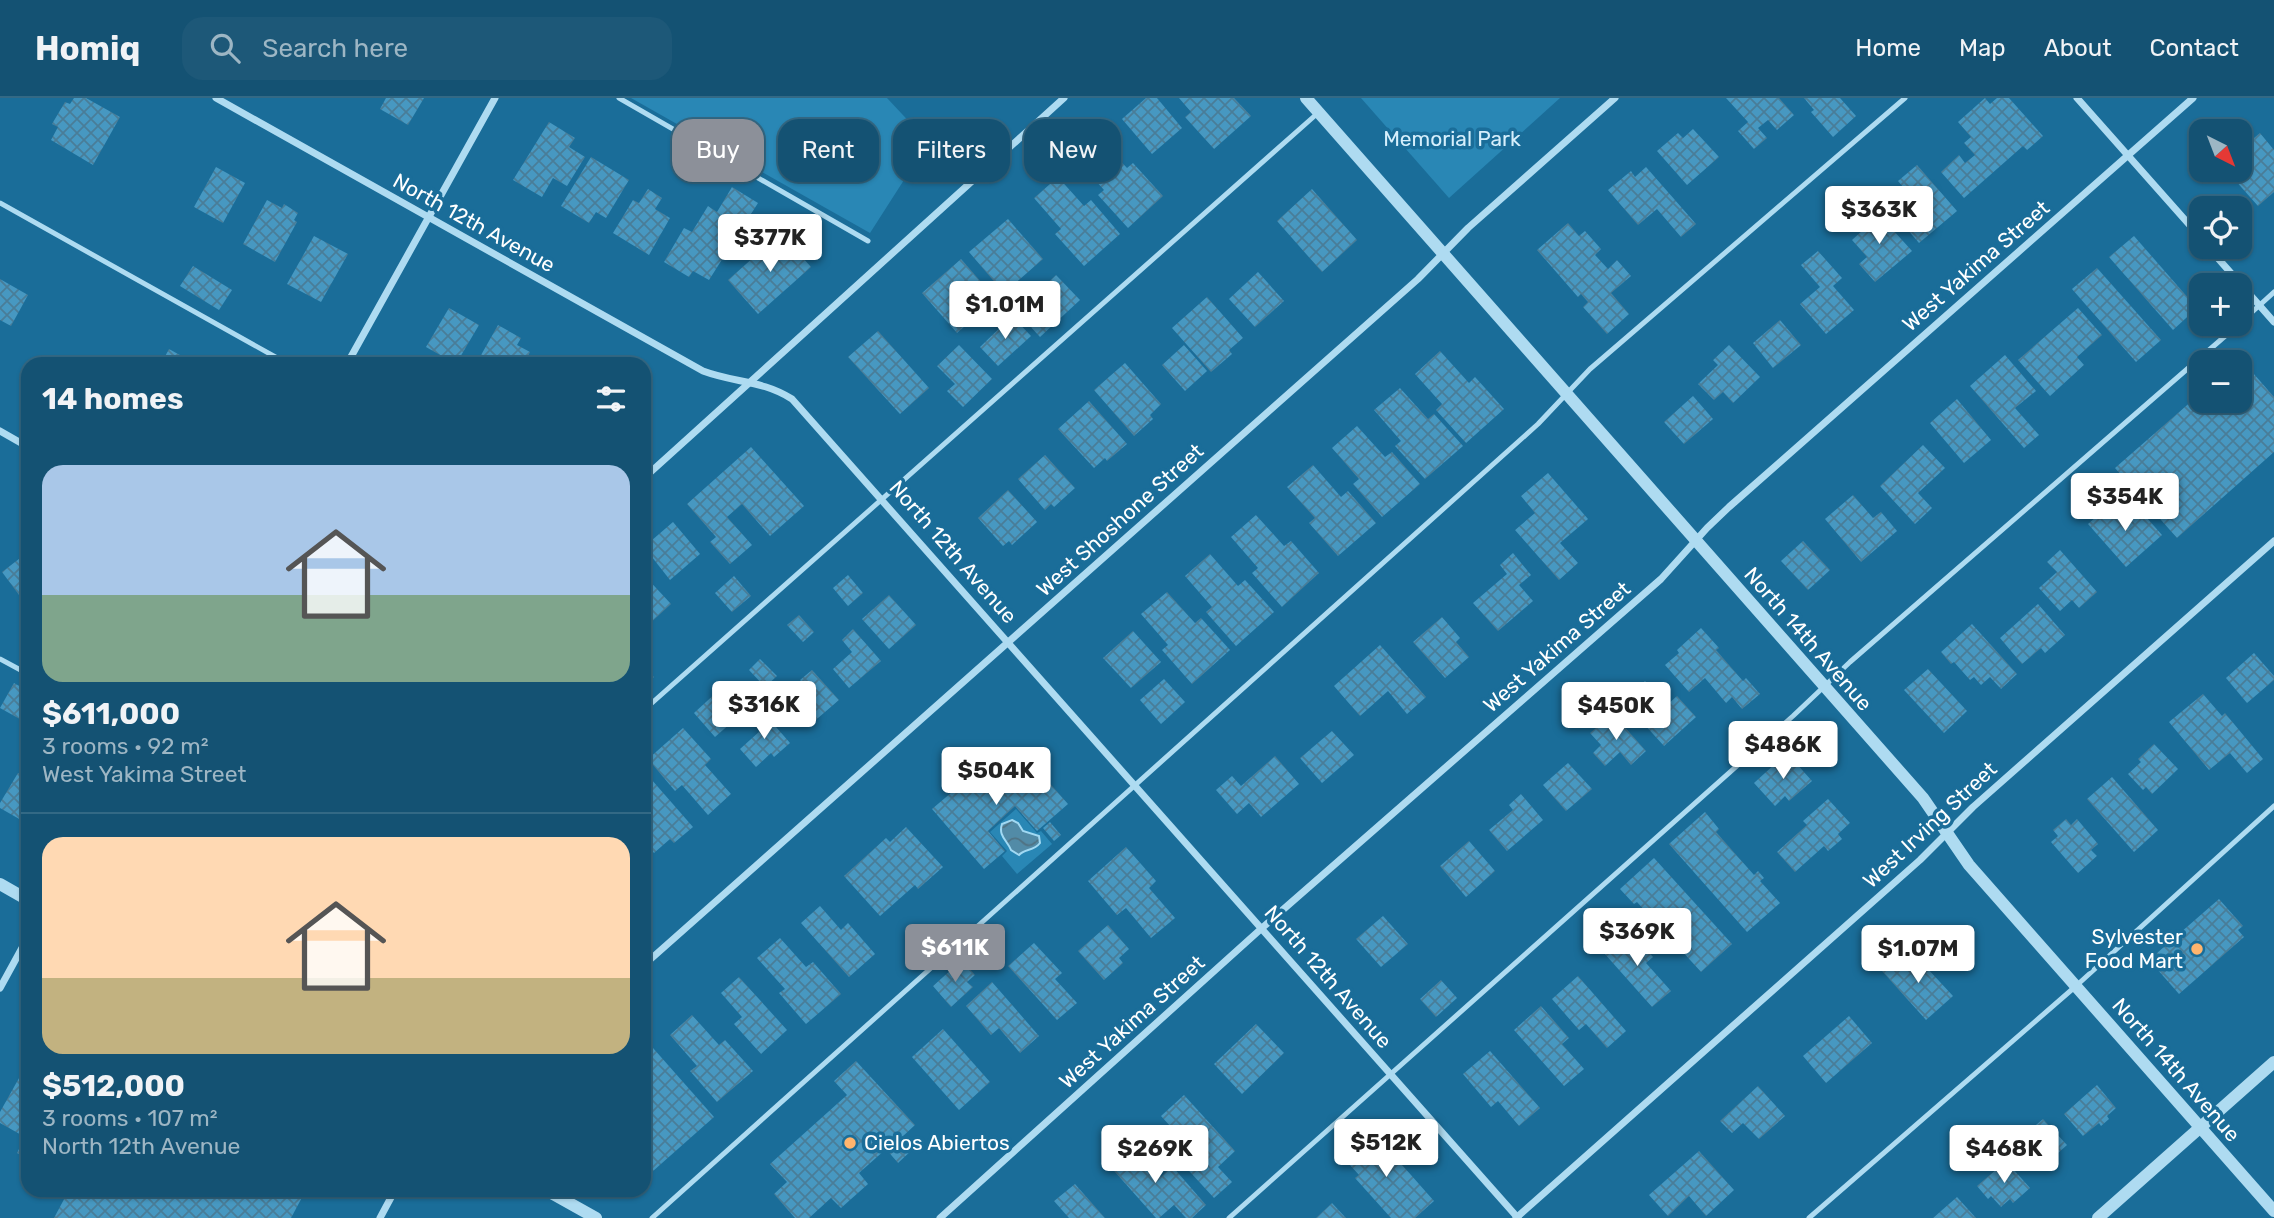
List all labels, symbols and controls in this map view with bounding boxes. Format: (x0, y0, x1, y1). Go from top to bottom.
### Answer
search box (182, 17, 672, 80)
text: Homiq (35, 29, 140, 68)
icon: search (206, 29, 244, 67)
text: Search here (262, 33, 408, 64)
text: Home (1855, 34, 1921, 62)
text: Map (1959, 34, 2006, 62)
text: About (2044, 34, 2112, 62)
text: Contact (2150, 34, 2239, 62)
chip: Buy (672, 119, 764, 182)
chip: Rent (778, 119, 879, 182)
chip: Filters (893, 119, 1010, 182)
chip: New (1024, 119, 1121, 182)
north arrow (2189, 119, 2252, 182)
map controls (2189, 119, 2252, 413)
park label: Memorial Park (1383, 126, 1521, 151)
street label: North 12th Avenue (389, 168, 560, 277)
pin: $363K (1830, 186, 1928, 246)
text: $363K (1841, 195, 1917, 223)
street label: West Yakima Street (1897, 195, 2054, 336)
button: locate (2189, 196, 2252, 259)
pin: $377K (721, 214, 819, 274)
text: $377K (734, 223, 806, 251)
button: + (2189, 273, 2252, 336)
pin: $1.01M (948, 282, 1062, 341)
text: $1.01M (965, 290, 1045, 318)
button: − (2189, 350, 2252, 413)
icon: filters (592, 380, 630, 418)
text: 14 homes (42, 381, 184, 417)
street label: West Shoshone Street (1031, 438, 1208, 601)
pin: $354K (2076, 474, 2174, 533)
street label: North 12th Avenue (884, 475, 1022, 628)
text: $354K (2087, 482, 2163, 510)
icon: home (273, 511, 399, 637)
street label: North 14th Avenue (1739, 562, 1877, 716)
street label: West Yakima Street (1478, 576, 1635, 717)
pin: $316K (715, 682, 813, 741)
pin: $450K (1567, 682, 1665, 742)
text: $316K (728, 690, 800, 718)
text: $450K (1578, 691, 1654, 719)
text: $611,000 (42, 696, 180, 732)
pin: $486K (1734, 722, 1832, 781)
text: $486K (1745, 730, 1821, 758)
text: 3 rooms · 92 m² (42, 732, 208, 760)
pin: $504K (947, 748, 1045, 807)
text: $504K (958, 756, 1034, 784)
street label: West Irving Street (1858, 756, 2002, 893)
text: West Yakima Street (42, 760, 247, 788)
icon: home (273, 883, 399, 1009)
street label: North 12th Avenue (1259, 900, 1397, 1053)
pin: $369K (1588, 908, 1686, 968)
text: $369K (1599, 917, 1675, 945)
pin: $611K (906, 924, 1004, 984)
place label: Sylvester Food Mart (2085, 924, 2183, 973)
pin: $1.07M (1861, 926, 1975, 985)
text: $611K (921, 933, 989, 961)
text: $1.07M (1877, 934, 1959, 962)
marker: Sylvester Food Mart (2189, 941, 2205, 957)
street label: West Yakima Street (1054, 950, 1209, 1093)
street label: North 14th Avenue (2107, 993, 2245, 1147)
text: $512,000 (42, 1068, 185, 1104)
text: 3 rooms · 107 m² (42, 1104, 218, 1132)
pin: $512K (1337, 1119, 1435, 1179)
pin: $269K (1106, 1126, 1204, 1185)
pin: $468K (1955, 1126, 2053, 1185)
text: $512K (1350, 1128, 1422, 1156)
place label: Cielos Abiertos (864, 1130, 1010, 1155)
text: North 12th Avenue (42, 1132, 241, 1160)
text: $269K (1117, 1134, 1193, 1162)
text: $468K (1966, 1134, 2042, 1162)
marker: Cielos Abiertos (842, 1135, 858, 1151)

